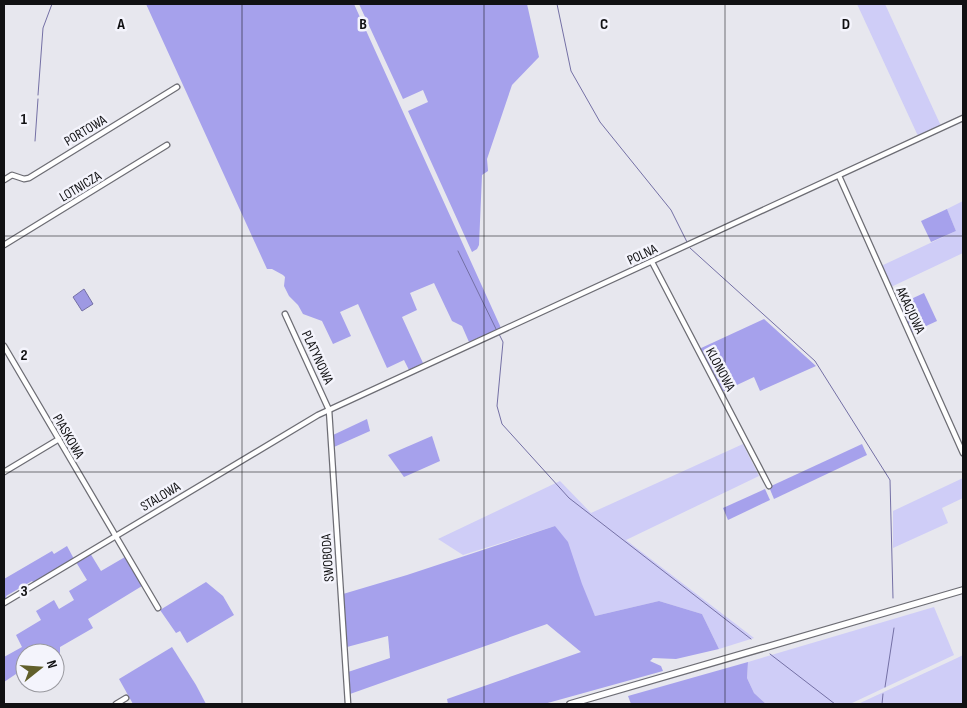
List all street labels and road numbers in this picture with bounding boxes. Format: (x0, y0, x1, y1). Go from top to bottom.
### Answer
street label: PORTOWA (61, 111, 110, 150)
street label: LOTNICZA (56, 167, 105, 206)
street label: POLNA (625, 240, 661, 269)
street label: AKACJOWA (892, 283, 929, 337)
street label: PLATYNOWA (298, 328, 338, 388)
street label: KLONOWA (702, 345, 740, 395)
street label: PIASKOWA (49, 411, 89, 462)
street label: STALOWA (137, 477, 184, 515)
street label: SWOBODA (317, 533, 338, 582)

